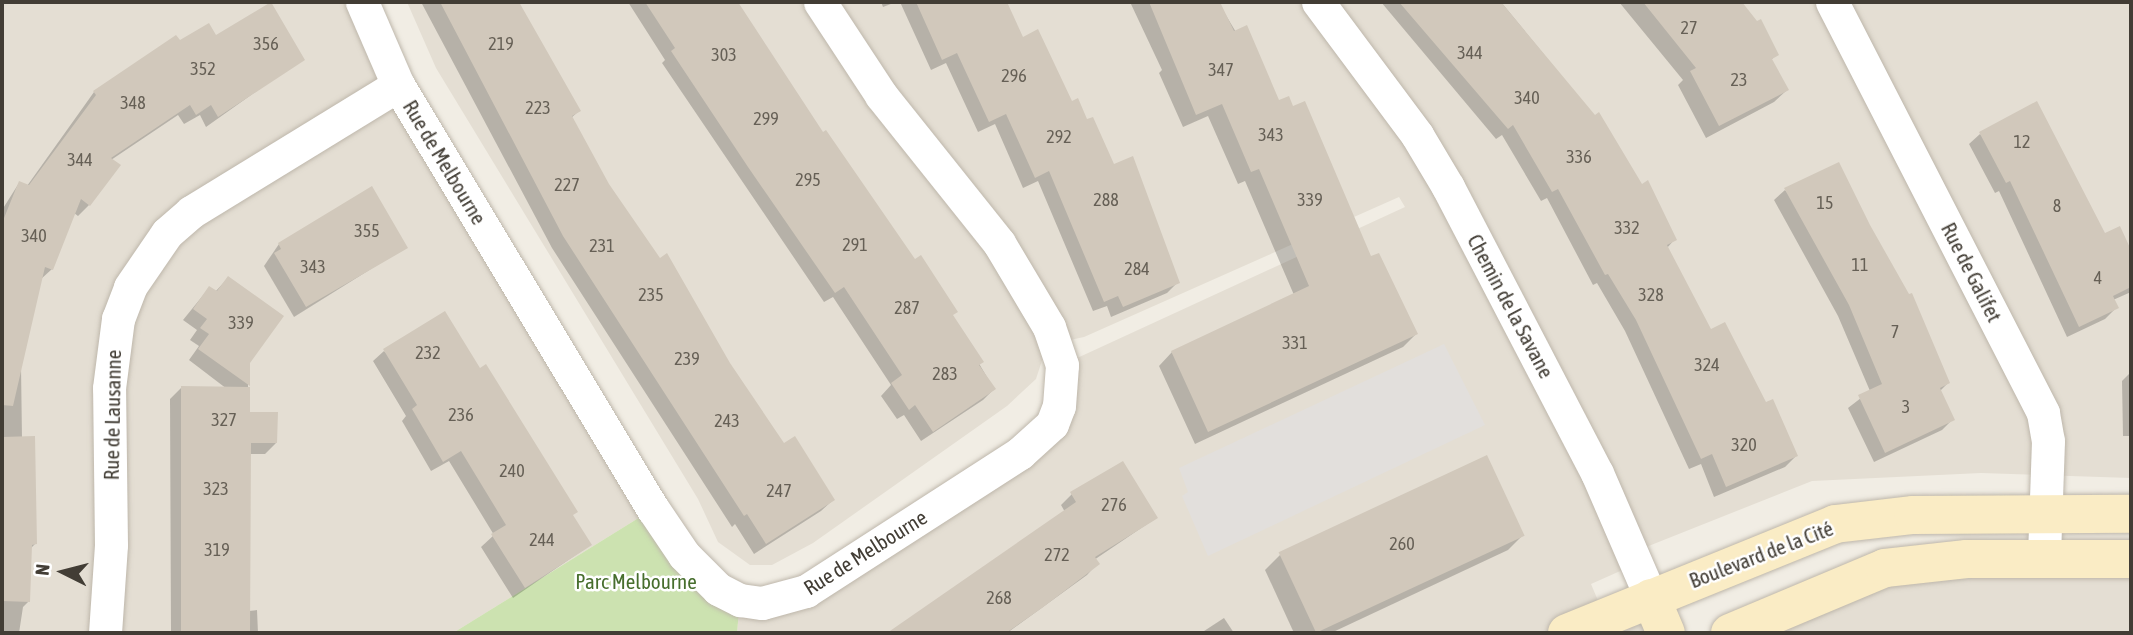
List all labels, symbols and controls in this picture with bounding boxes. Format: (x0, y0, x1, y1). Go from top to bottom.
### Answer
house number: 27 (1681, 17, 1697, 39)
house number: 356 (253, 33, 279, 55)
house number: 219 (488, 33, 514, 55)
house number: 344 (1457, 42, 1483, 64)
house number: 303 (711, 44, 737, 66)
house number: 352 (190, 58, 216, 80)
house number: 347 (1208, 59, 1234, 81)
house number: 296 (1001, 65, 1027, 87)
house number: 23 (1731, 69, 1747, 91)
house number: 340 (1514, 87, 1540, 109)
house number: 348 (120, 92, 146, 114)
street label: Rue de Melbourne (398, 95, 492, 229)
house number: 223 (525, 97, 551, 119)
house number: 299 (753, 108, 779, 130)
house number: 343 (1258, 124, 1284, 146)
house number: 292 (1046, 126, 1072, 148)
house number: 12 (2014, 131, 2030, 153)
house number: 336 (1566, 146, 1592, 168)
house number: 344 (67, 149, 93, 171)
house number: 295 (795, 169, 821, 191)
house number: 227 (554, 174, 580, 196)
house number: 288 (1093, 189, 1119, 211)
house number: 339 (1297, 189, 1323, 211)
house number: 15 (1817, 192, 1833, 214)
house number: 8 (2053, 195, 2061, 217)
house number: 332 (1614, 217, 1640, 239)
street label: Rue de Galifet (1936, 218, 2008, 326)
house number: 355 (354, 220, 380, 242)
house number: 340 (21, 225, 47, 247)
street label: Chemin de la Savane (1462, 230, 1560, 382)
house number: 291 (842, 234, 868, 256)
house number: 231 (589, 235, 615, 257)
house number: 11 (1852, 254, 1868, 276)
house number: 343 (300, 256, 326, 278)
house number: 284 (1124, 258, 1150, 280)
house number: 4 (2094, 267, 2102, 289)
house number: 235 (638, 284, 664, 306)
house number: 328 (1638, 284, 1664, 306)
house number: 287 (894, 297, 920, 319)
house number: 339 (228, 312, 254, 334)
house number: 7 (1891, 321, 1899, 343)
house number: 331 (1282, 332, 1308, 354)
house number: 232 (415, 342, 441, 364)
house number: 239 (674, 348, 700, 370)
street label: Rue de Lausanne (98, 350, 126, 480)
house number: 324 (1694, 354, 1720, 376)
house number: 283 (932, 363, 958, 385)
house number: 3 (1902, 396, 1910, 418)
house number: 236 (448, 404, 474, 426)
house number: 327 (211, 409, 237, 431)
house number: 243 (714, 410, 740, 432)
house number: 320 (1731, 434, 1757, 456)
house number: 240 (499, 460, 525, 482)
house number: 323 (203, 478, 229, 500)
house number: 247 (766, 480, 792, 502)
house number: 276 (1101, 494, 1127, 516)
street label: Rue de Melbourne (799, 504, 931, 600)
street label: Boulevard de la Cité (1685, 515, 1837, 593)
house number: 244 (529, 529, 555, 551)
house number: 260 (1389, 533, 1415, 555)
north arrow (28, 537, 98, 607)
house number: 319 (204, 539, 230, 561)
house number: 272 (1044, 544, 1070, 566)
text: N (31, 563, 54, 577)
park label: Parc Melbourne (575, 568, 697, 594)
house number: 268 (986, 587, 1012, 609)

